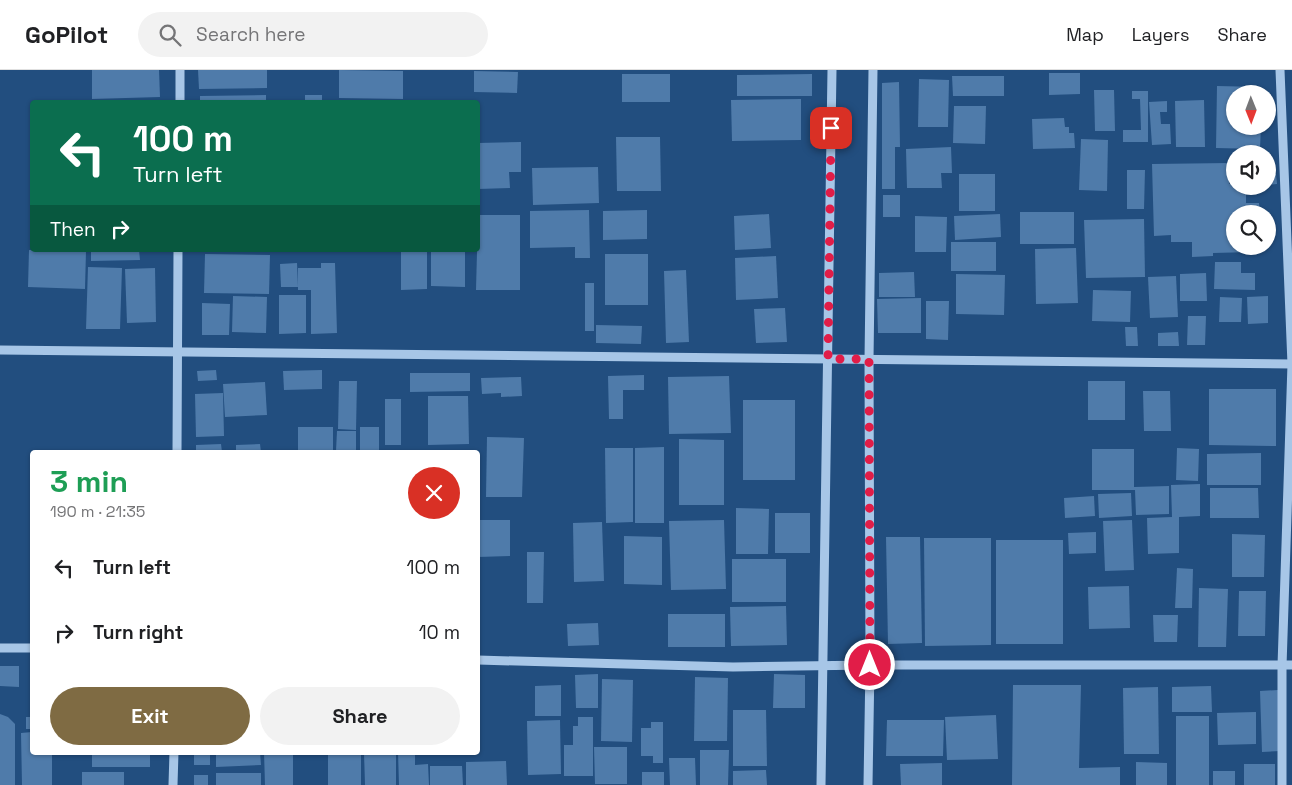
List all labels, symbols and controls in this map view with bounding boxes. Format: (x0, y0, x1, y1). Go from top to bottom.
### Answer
search box (138, 12, 488, 57)
text: GoPilot (25, 19, 108, 50)
icon: search (156, 21, 184, 49)
text: Search here (196, 22, 306, 47)
text: Map (1066, 23, 1104, 46)
text: Layers (1132, 23, 1189, 46)
text: Share (1217, 23, 1267, 46)
north arrow (1226, 85, 1276, 135)
map controls (1226, 85, 1276, 255)
pin (810, 107, 852, 149)
icon: arrive (817, 114, 845, 142)
text: 100 m (133, 117, 233, 161)
icon: left (50, 120, 115, 185)
button: sound (1226, 145, 1276, 195)
text: Turn left (133, 160, 223, 188)
button: search (1226, 205, 1276, 255)
icon: right (106, 215, 134, 243)
text: Then (50, 217, 96, 242)
text: 3 min (50, 462, 128, 501)
button: close (408, 467, 460, 519)
text: 190 m · 21:35 (50, 501, 145, 522)
icon: left (50, 554, 78, 582)
text: Turn left (93, 555, 171, 580)
text: 100 m (406, 555, 460, 580)
icon: right (50, 619, 78, 647)
text: Turn right (93, 620, 183, 645)
text: 10 m (419, 620, 460, 645)
position arrow (843, 638, 895, 690)
button: Exit (50, 687, 250, 745)
button: Share (260, 687, 460, 745)

